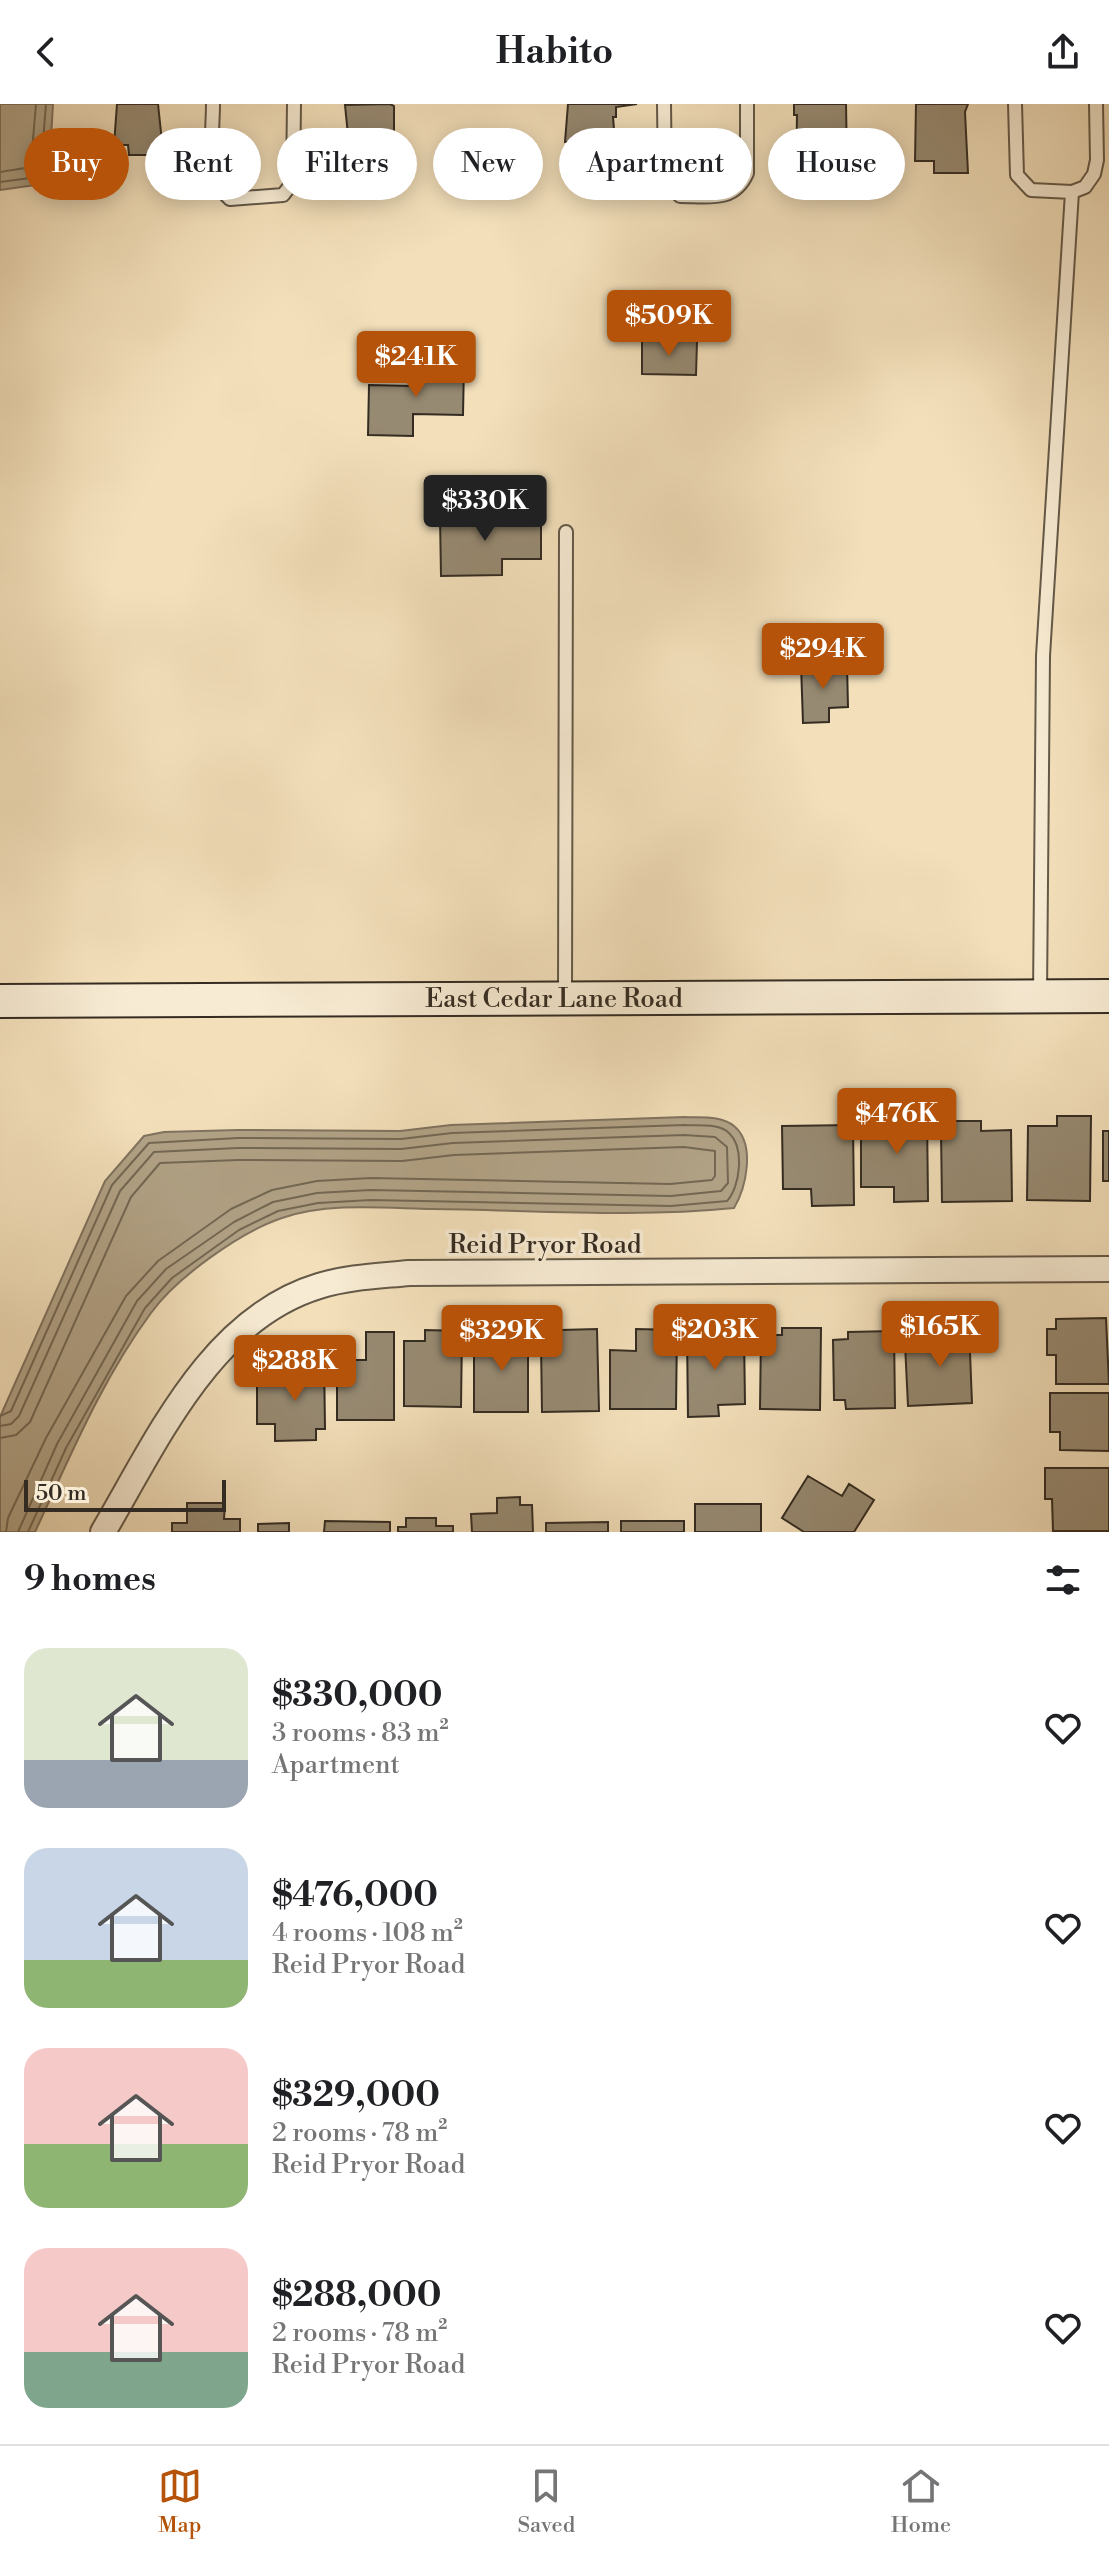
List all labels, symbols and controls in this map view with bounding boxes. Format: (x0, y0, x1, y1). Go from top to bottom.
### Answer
icon: back (24, 30, 68, 74)
text: Habito (496, 30, 613, 75)
icon: share (1041, 30, 1085, 74)
chip: Buy (24, 128, 129, 200)
chip: Rent (145, 128, 261, 200)
chip: Filters (277, 128, 417, 200)
chip: New (433, 128, 543, 200)
chip: Apartment (559, 128, 752, 200)
chip: House (768, 128, 905, 200)
pin: $509K (613, 290, 725, 358)
text: $509K (625, 300, 713, 332)
pin: $241K (360, 331, 472, 399)
text: $241K (375, 341, 457, 373)
pin: $330K (429, 475, 541, 543)
text: $330K (442, 485, 528, 517)
pin: $294K (767, 623, 879, 691)
text: $294K (780, 633, 866, 665)
street label: East Cedar Lane Road (425, 983, 683, 1015)
pin: $476K (841, 1088, 953, 1156)
text: $476K (855, 1098, 939, 1130)
street label: Reid Pryor Road (448, 1229, 642, 1261)
pin: $165K (884, 1301, 996, 1369)
pin: $203K (659, 1304, 771, 1372)
pin: $329K (446, 1305, 558, 1373)
text: $165K (900, 1311, 980, 1343)
text: $203K (671, 1314, 759, 1346)
text: $329K (460, 1315, 544, 1347)
pin: $288K (239, 1335, 351, 1403)
text: $288K (252, 1345, 338, 1377)
scale bar (24, 1476, 226, 1512)
text: 50 m (36, 1480, 87, 1507)
icon: filters (1041, 1558, 1085, 1602)
text: 9 homes (24, 1559, 156, 1601)
text: $330,000 (272, 1675, 442, 1717)
icon: home (88, 1680, 184, 1776)
icon: heart (1041, 1706, 1085, 1750)
text: 3 rooms · 83 m² (272, 1717, 449, 1749)
text: Apartment (272, 1749, 400, 1781)
text: $476,000 (272, 1875, 438, 1917)
icon: home (88, 1880, 184, 1976)
icon: heart (1041, 1906, 1085, 1950)
text: 4 rooms · 108 m² (272, 1917, 463, 1949)
text: Reid Pryor Road (272, 1949, 465, 1981)
text: $329,000 (272, 2075, 440, 2117)
icon: home (88, 2080, 184, 2176)
icon: heart (1041, 2106, 1085, 2150)
text: 2 rooms · 78 m² (272, 2117, 447, 2149)
text: Reid Pryor Road (272, 2149, 465, 2181)
text: $288,000 (272, 2275, 441, 2317)
icon: home (88, 2280, 184, 2376)
icon: heart (1041, 2306, 1085, 2350)
text: 2 rooms · 78 m² (272, 2317, 447, 2349)
text: Reid Pryor Road (272, 2349, 465, 2381)
tab: Map (158, 2464, 202, 2539)
tab: Saved (517, 2464, 575, 2539)
tab: Home (891, 2464, 951, 2539)

